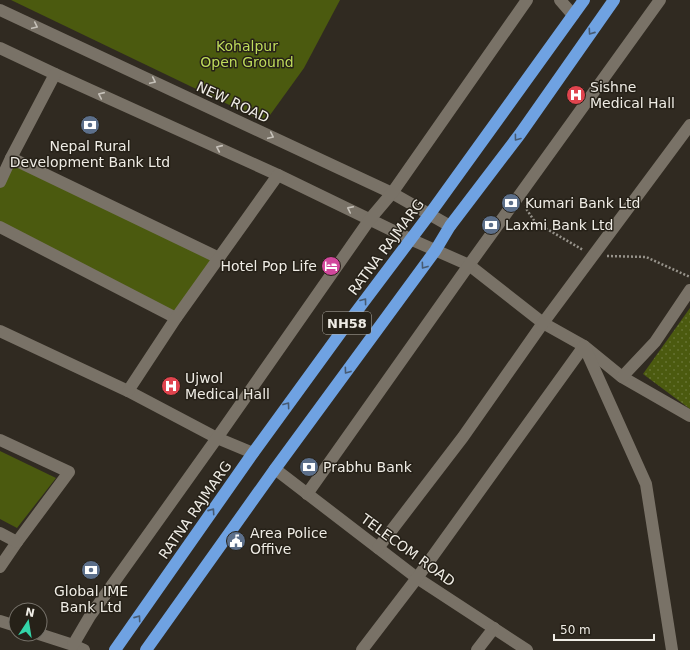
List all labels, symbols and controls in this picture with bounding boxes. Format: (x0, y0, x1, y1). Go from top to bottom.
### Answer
one-way arrow (31, 21, 39, 29)
one-way arrow (588, 28, 596, 35)
park label: Kohalpur Open Ground (200, 38, 294, 70)
one-way arrow (149, 76, 156, 84)
street label: NEW ROAD (194, 78, 272, 126)
place label: Sishne Medical Hall (590, 79, 675, 111)
hospital icon: Sishne Medical Hall (565, 84, 587, 106)
one-way arrow (97, 92, 105, 100)
bank icon: Nepal Rural Development Bank Ltd (79, 114, 101, 136)
one-way arrow (267, 131, 274, 139)
one-way arrow (514, 134, 521, 141)
place label: Nepal Rural Development Bank Ltd (10, 138, 170, 170)
one-way arrow (216, 145, 224, 153)
bank icon: Kumari Bank Ltd (500, 192, 522, 214)
place label: Kumari Bank Ltd (525, 195, 640, 211)
street label: RATNA RAJMARG (345, 196, 427, 298)
one-way arrow (346, 206, 354, 214)
bank icon: Laxmi Bank Ltd (480, 214, 502, 236)
place label: Laxmi Bank Ltd (505, 217, 613, 233)
hotel icon: Hotel Pop Life (320, 255, 342, 277)
place label: Hotel Pop Life (220, 258, 317, 274)
one-way arrow (421, 262, 429, 269)
one-way arrow (359, 298, 366, 305)
road number: NH58 (323, 312, 371, 334)
one-way arrow (344, 367, 352, 374)
place label: Ujwol Medical Hall (185, 370, 270, 402)
hospital icon: Ujwol Medical Hall (160, 375, 182, 397)
one-way arrow (282, 403, 289, 410)
bank icon: Prabhu Bank (298, 456, 320, 478)
street label: RATNA RAJMARG (155, 458, 235, 562)
place label: Prabhu Bank (323, 459, 413, 475)
one-way arrow (207, 509, 214, 516)
street label: TELECOM ROAD (357, 510, 458, 589)
place label: Area Police Offive (250, 525, 327, 557)
public building icon: Area Police Offive (225, 530, 247, 552)
bank icon: Global IME Bank Ltd (80, 559, 102, 581)
place label: Global IME Bank Ltd (54, 583, 128, 615)
north arrow (8, 602, 48, 642)
text: N (24, 605, 36, 620)
one-way arrow (133, 615, 141, 622)
scale bar (554, 616, 654, 642)
text: 50 m (560, 623, 591, 637)

